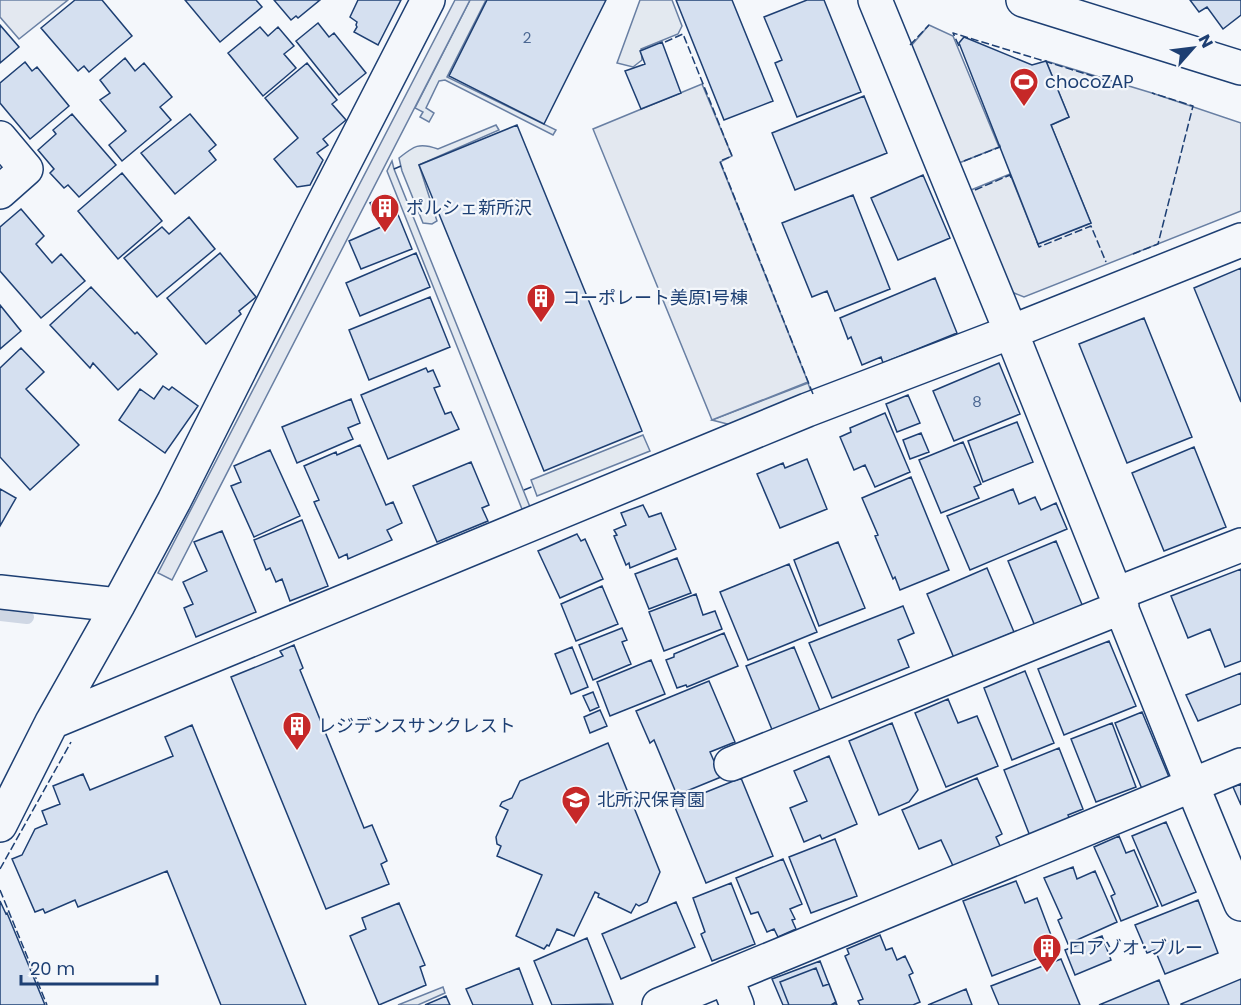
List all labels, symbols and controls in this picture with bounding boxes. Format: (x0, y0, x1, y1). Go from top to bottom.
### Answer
north arrow (1163, 18, 1223, 78)
house number: 2 (523, 27, 531, 48)
text: N (1193, 30, 1219, 52)
sports icon: chocoZAP (1008, 66, 1040, 108)
place label: chocoZAP (1045, 69, 1134, 94)
building icon: ポルシェ新所沢 (369, 192, 401, 234)
place label: ポルシェ新所沢 (406, 195, 532, 220)
building icon: コーポレート美原1号棟 (525, 282, 557, 324)
place label: コーポレート美原1号棟 (562, 285, 748, 310)
house number: 8 (972, 391, 982, 412)
building icon: レジデンスサンクレスト (281, 710, 313, 752)
place label: レジデンスサンクレスト (318, 713, 516, 738)
school or university icon: 北所沢保育園 (560, 784, 592, 826)
place label: 北所沢保育園 (597, 787, 705, 812)
building icon: ロアゾオ･ブルー (1031, 932, 1063, 974)
place label: ロアゾオ･ブルー (1068, 935, 1203, 960)
scale bar (21, 948, 158, 986)
text: 20 m (30, 956, 75, 981)

